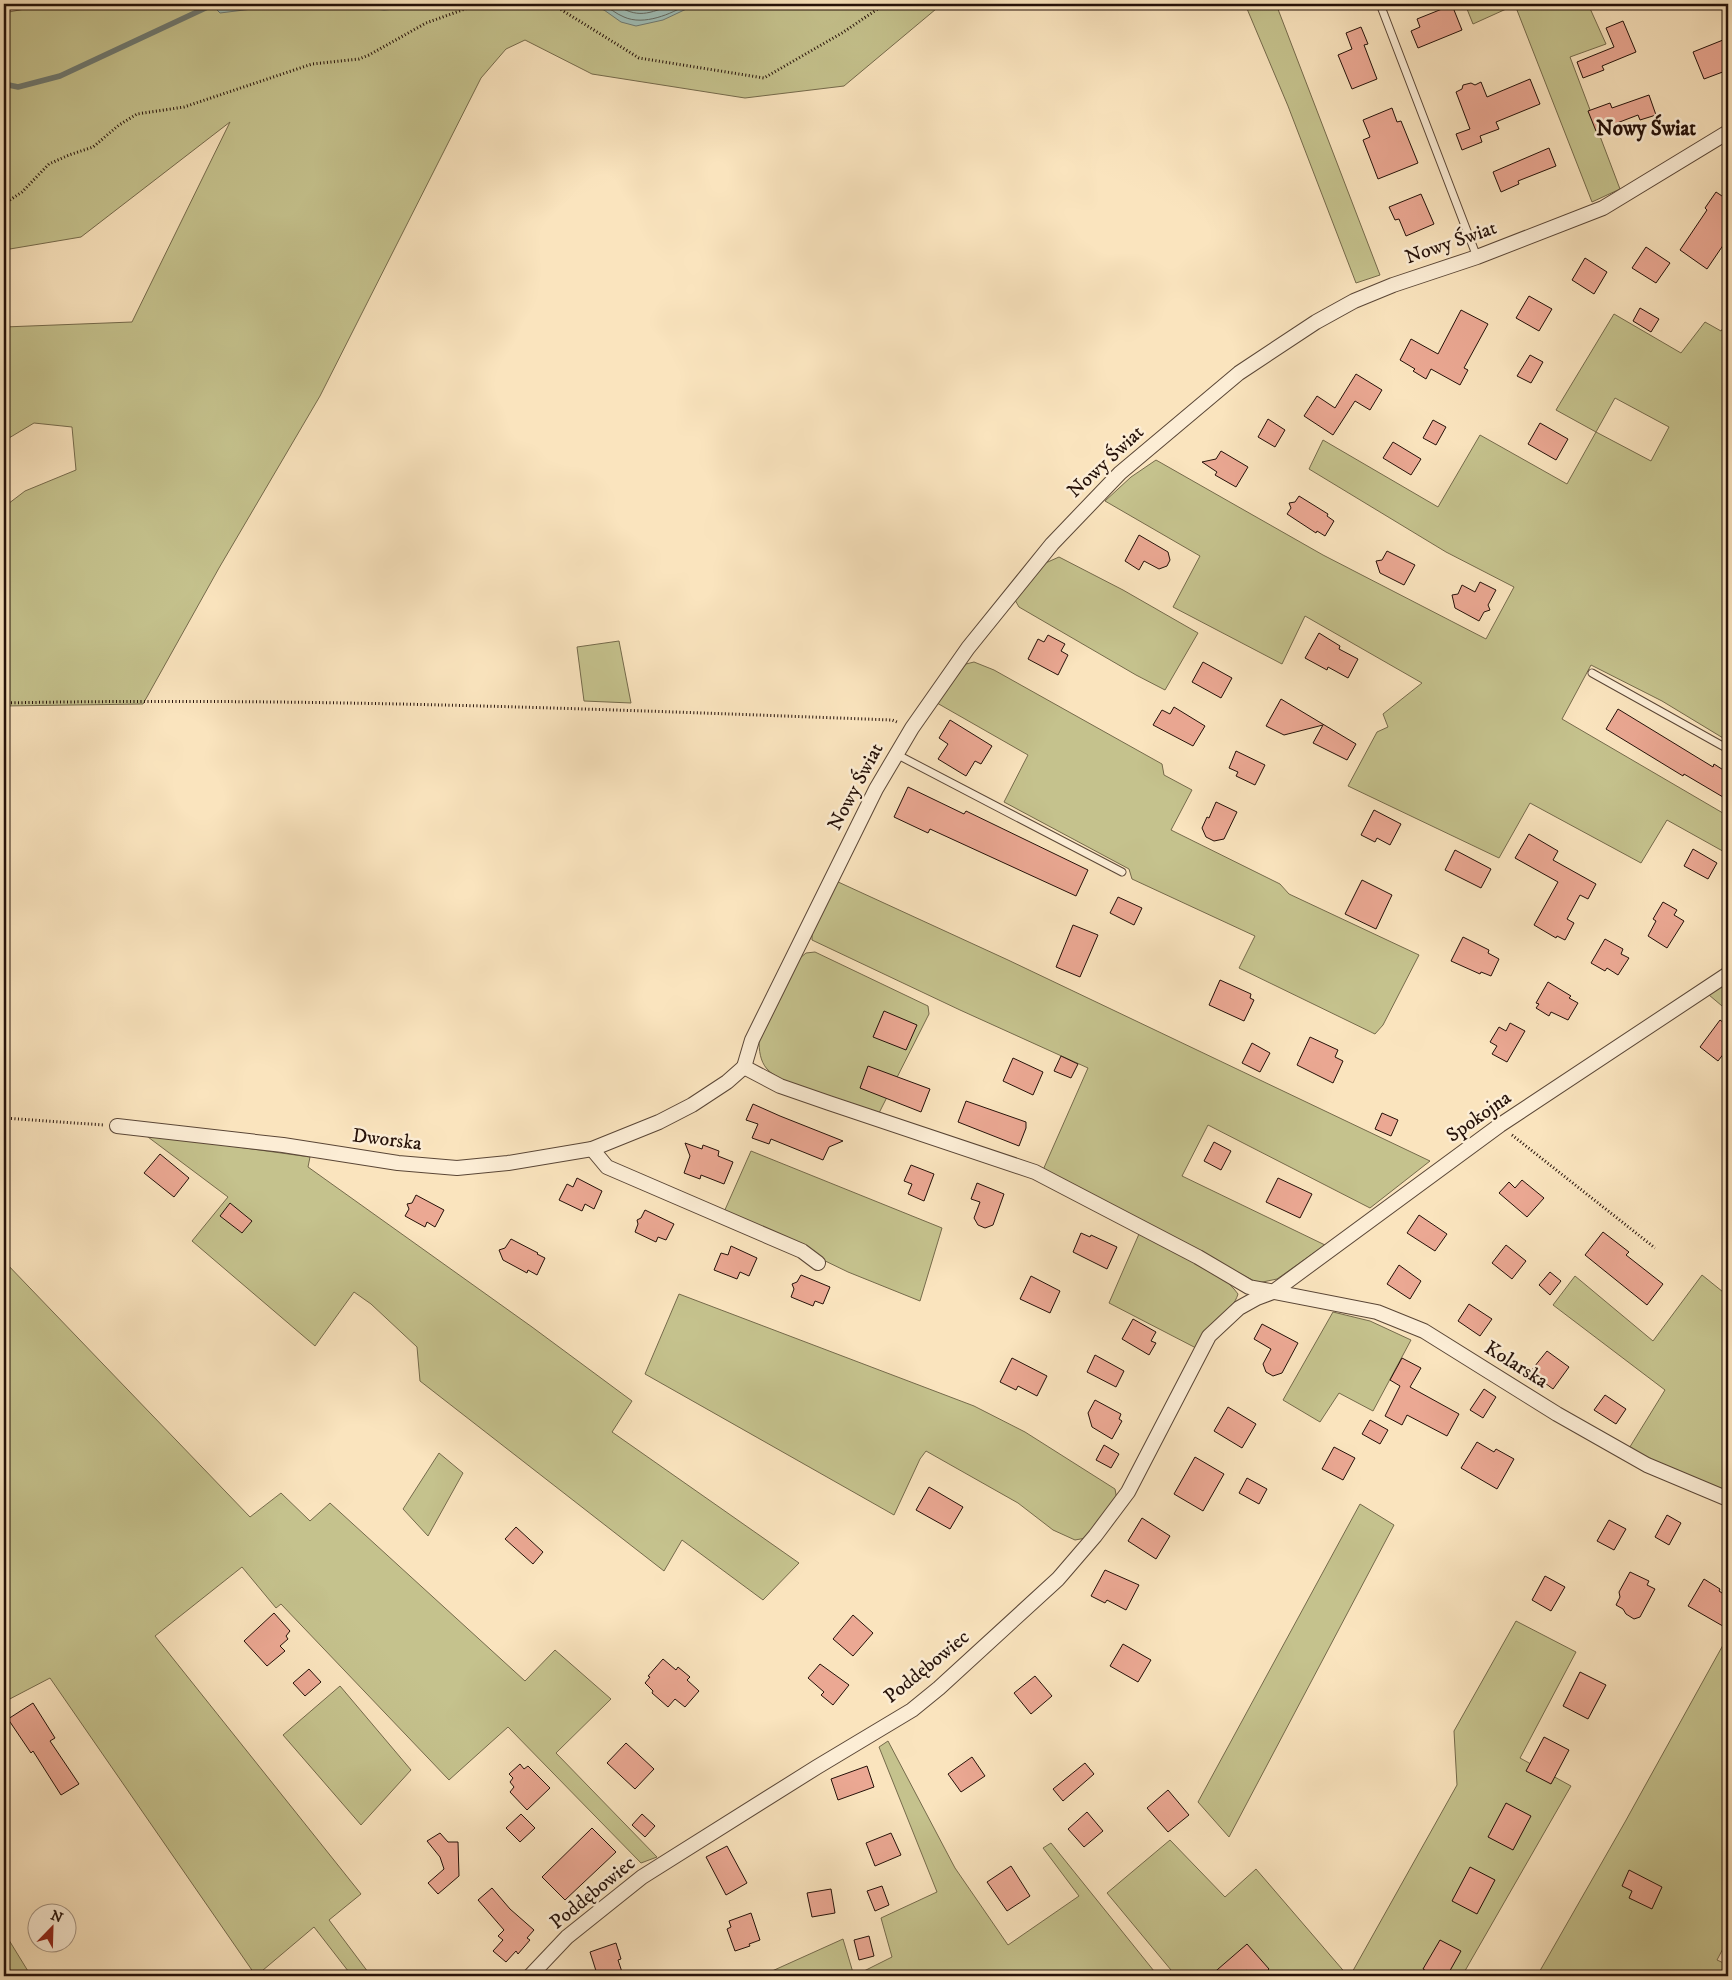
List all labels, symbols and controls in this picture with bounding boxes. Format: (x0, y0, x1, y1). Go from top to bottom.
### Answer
district label: Nowy Świat (1596, 114, 1696, 142)
street label: Nowy Świat (1401, 215, 1500, 270)
street label: Nowy Świat (1062, 420, 1149, 504)
street label: Nowy Świat (822, 739, 889, 835)
street label: Spokojna (1442, 1085, 1517, 1148)
street label: Dworska (351, 1123, 424, 1157)
street label: Kolarska (1479, 1336, 1553, 1395)
street label: Poddębowiec (879, 1625, 975, 1709)
street label: Poddębowiec (545, 1851, 641, 1935)
north arrow (28, 1902, 78, 1952)
text: N (48, 1906, 66, 1928)

